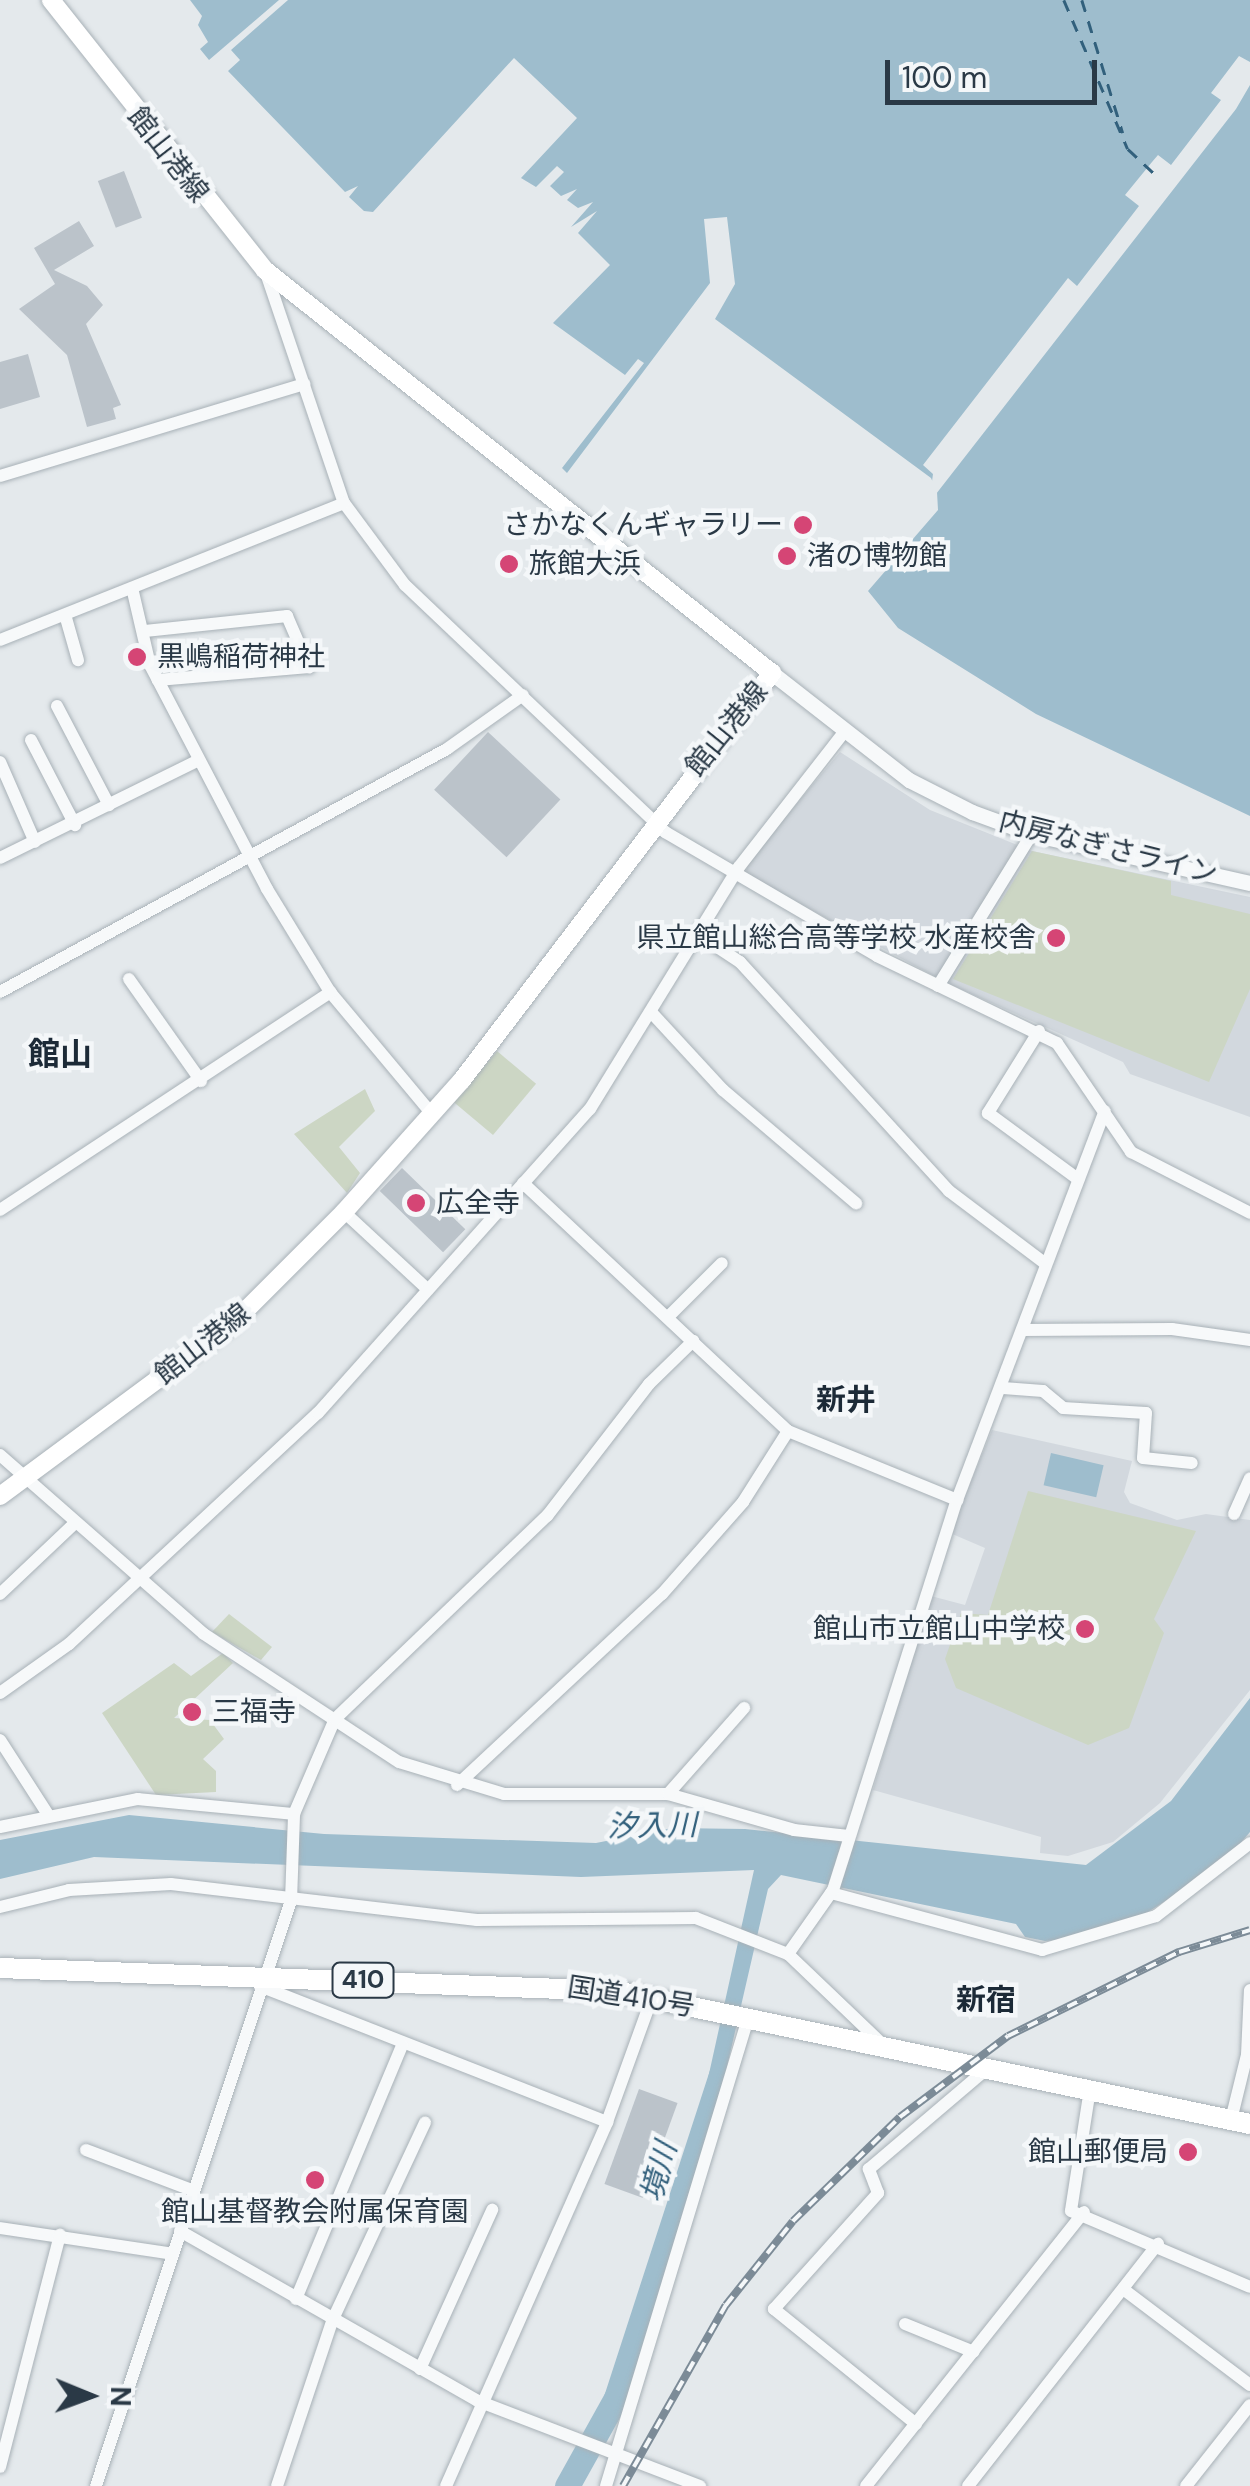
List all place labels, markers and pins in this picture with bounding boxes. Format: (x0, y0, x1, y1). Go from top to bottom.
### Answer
place label: さかなくんギャラリー (503, 508, 783, 542)
marker: さかなくんギャラリー (792, 514, 814, 536)
place label: 渚の博物館 (807, 539, 947, 573)
marker: 渚の博物館 (776, 545, 798, 567)
place label: 旅館大浜 (529, 547, 641, 581)
marker: 旅館大浜 (498, 553, 520, 575)
place label: 黒嶋稲荷神社 (157, 640, 325, 674)
marker: 黒嶋稲荷神社 (126, 646, 148, 668)
place label: 県立館山総合高等学校 水産校舎 (637, 921, 1036, 955)
marker: 県立館山総合高等学校 水産校舎 (1045, 927, 1067, 949)
place label: 広全寺 (436, 1186, 520, 1220)
marker: 広全寺 (405, 1192, 427, 1214)
place label: 館山市立館山中学校 (813, 1612, 1065, 1646)
marker: 館山市立館山中学校 (1074, 1618, 1096, 1640)
place label: 三福寺 (212, 1695, 296, 1729)
marker: 三福寺 (181, 1701, 203, 1723)
place label: 館山郵便局 (1028, 2135, 1168, 2169)
marker: 館山郵便局 (1177, 2141, 1199, 2163)
marker: 館山基督教会附属保育園 (304, 2169, 326, 2191)
place label: 館山基督教会附属保育園 (161, 2195, 469, 2229)

